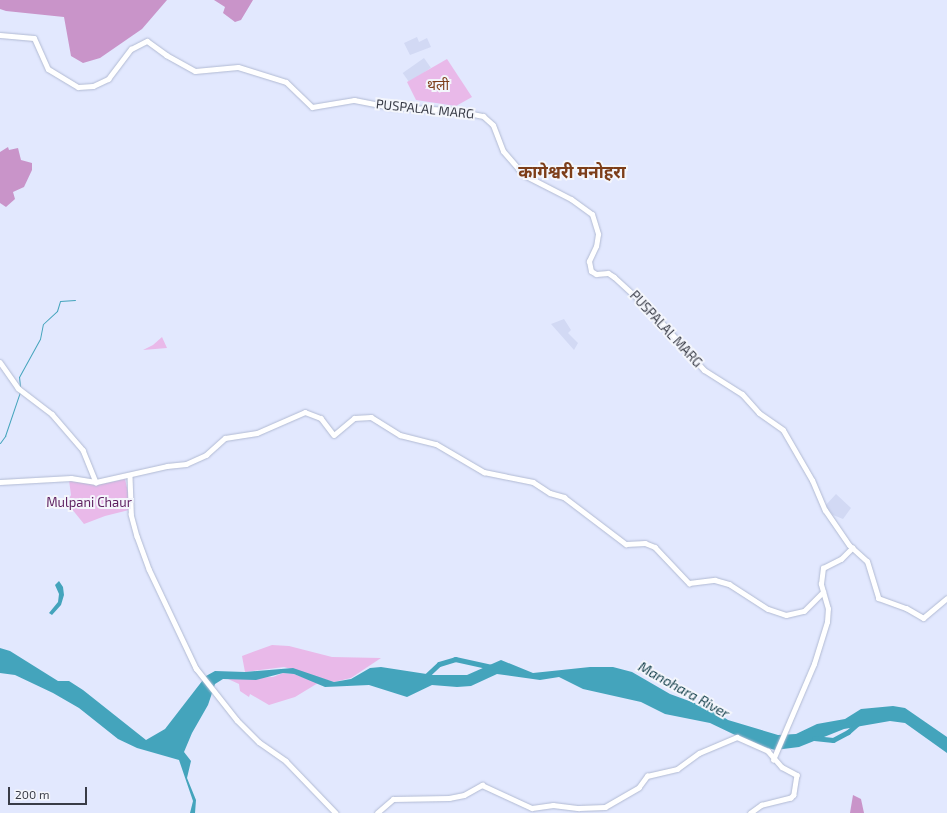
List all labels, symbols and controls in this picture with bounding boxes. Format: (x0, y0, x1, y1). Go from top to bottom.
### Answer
district label: थली (427, 77, 449, 93)
street label: PUSPALAL MARG (375, 96, 475, 122)
district label: कागेश्वरी मनोहरा (518, 162, 626, 182)
street label: PUSPALAL MARG (627, 287, 705, 371)
park label: Mulpani Chaur (46, 494, 132, 510)
water label: Manohara River (636, 658, 732, 722)
scale bar (10, 779, 89, 805)
text: 200 m (15, 787, 49, 801)

